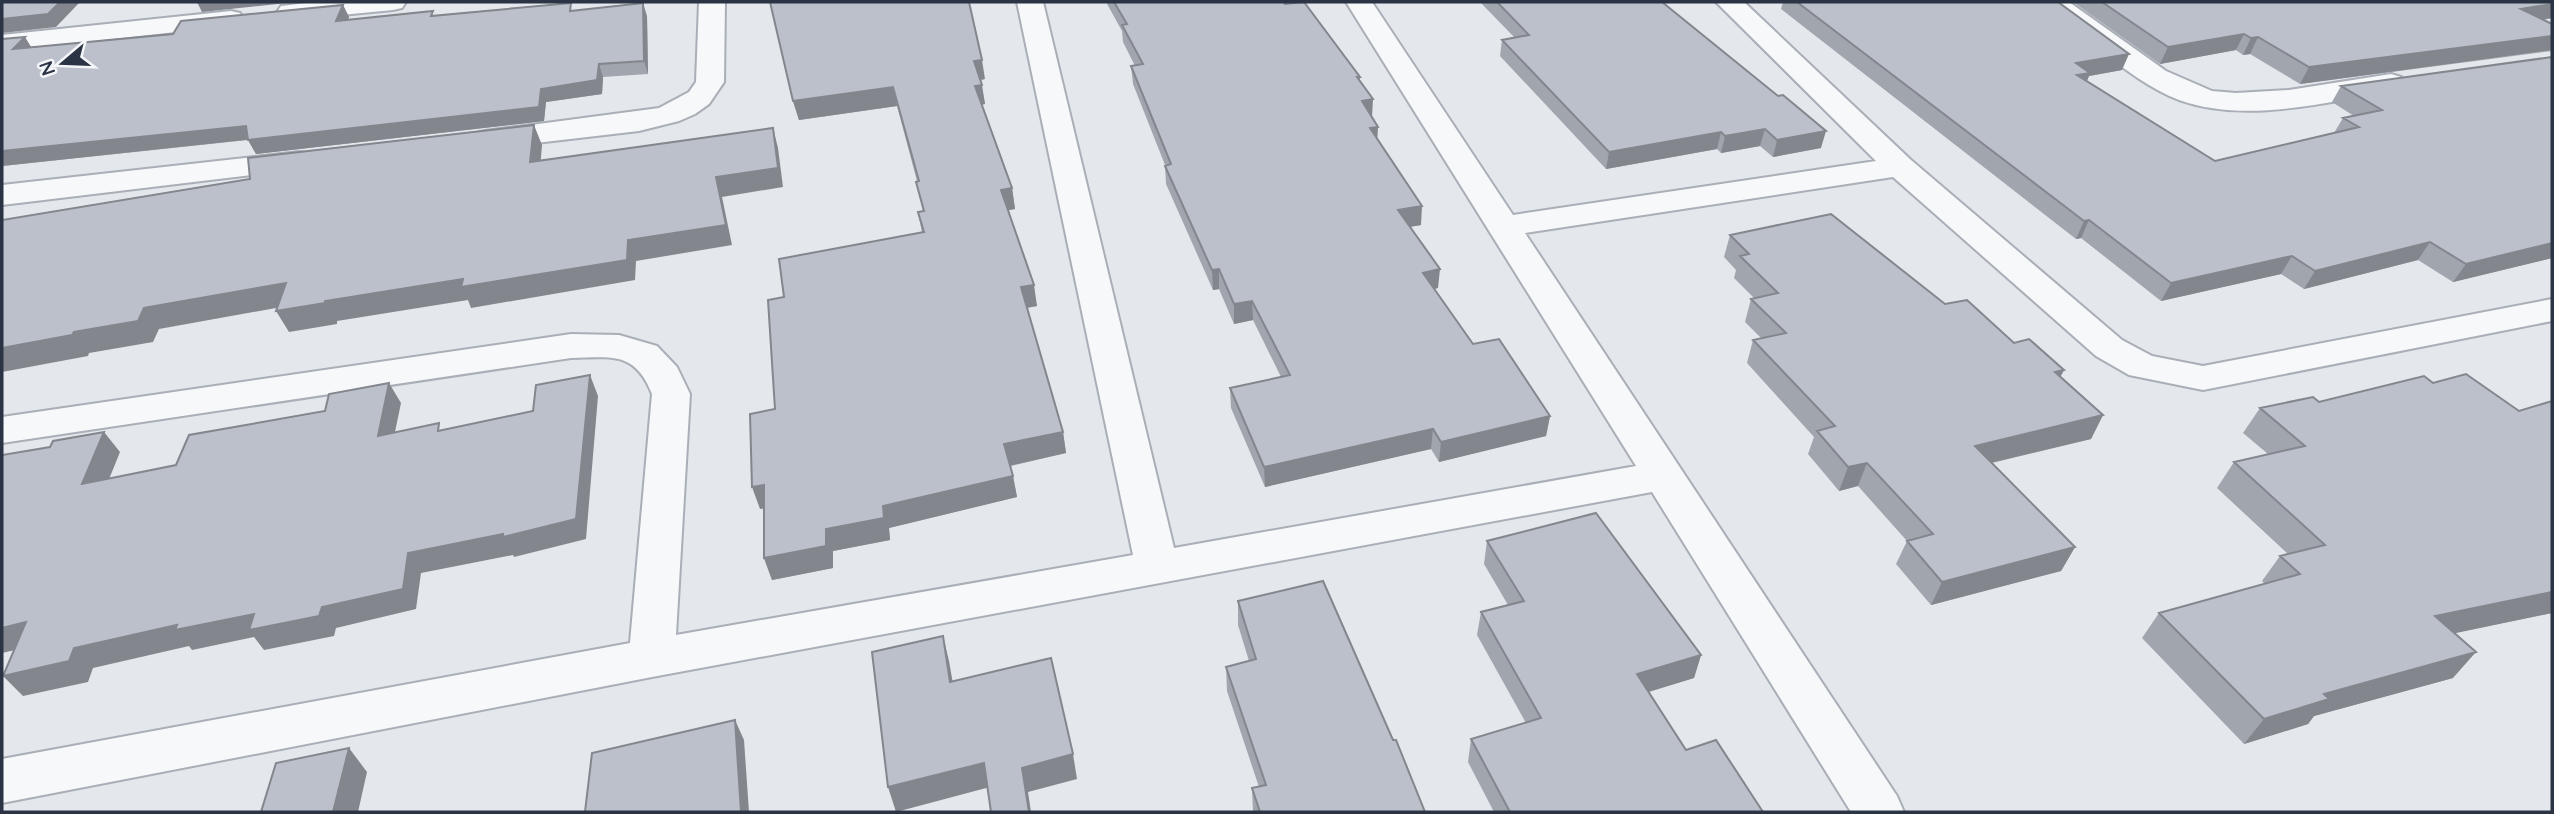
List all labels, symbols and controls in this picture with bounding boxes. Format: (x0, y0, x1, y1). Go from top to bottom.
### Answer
north arrow (28, 28, 98, 98)
text: N (33, 58, 61, 79)

